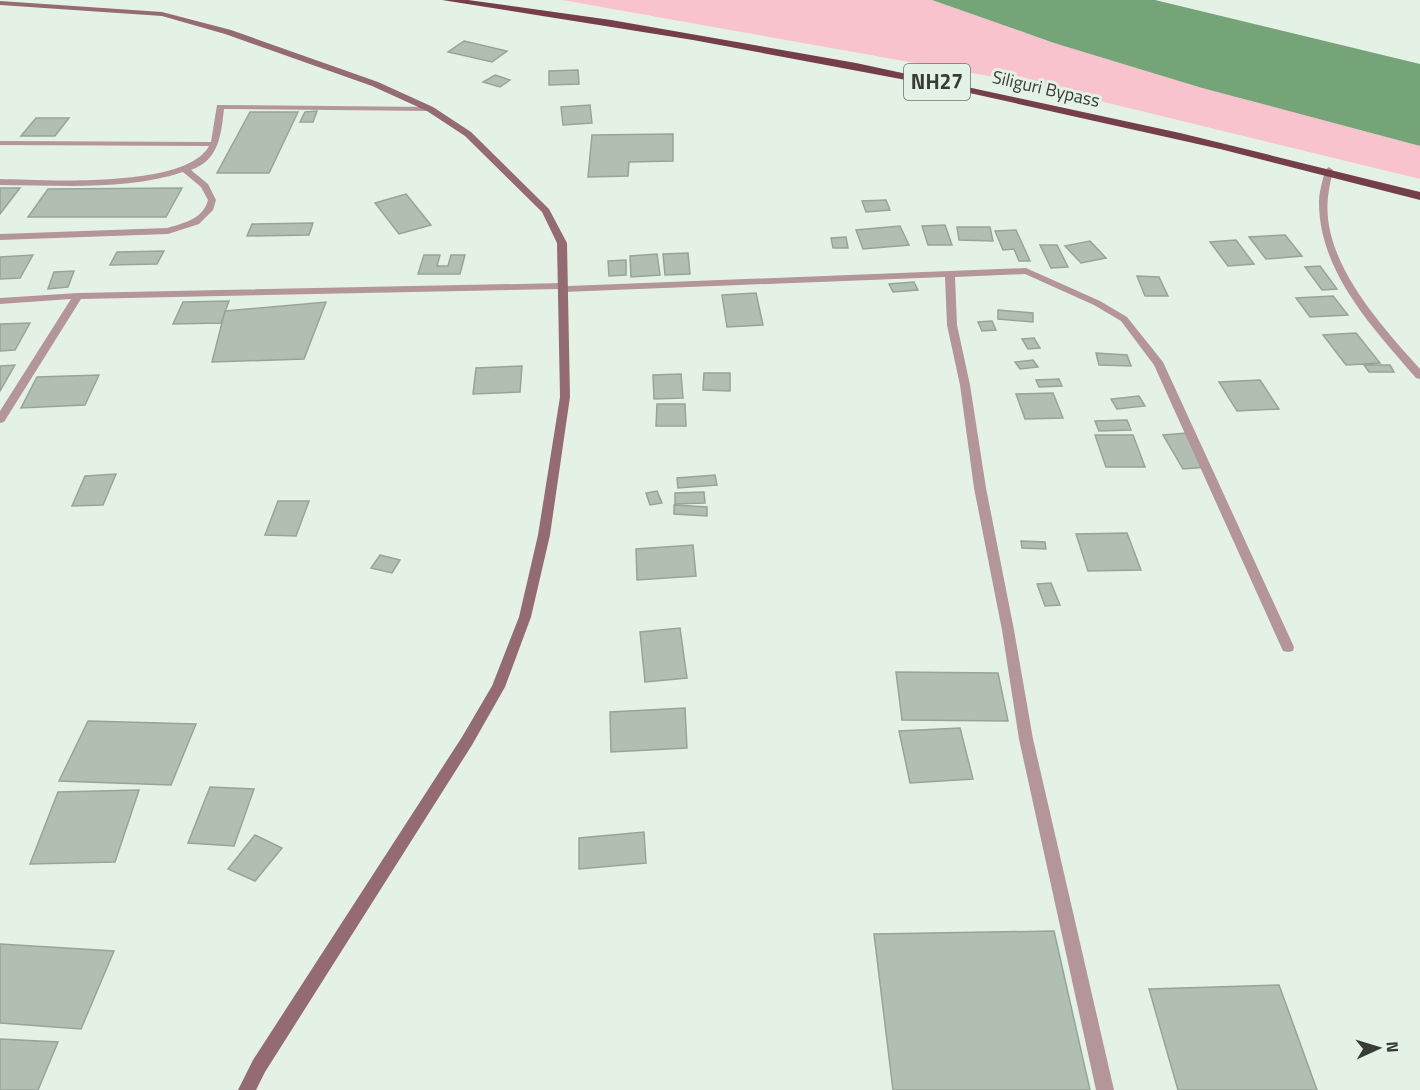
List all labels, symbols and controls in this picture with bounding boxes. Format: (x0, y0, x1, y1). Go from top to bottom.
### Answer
street label: Siliguri Bypass (990, 63, 1103, 114)
road number: NH27 (904, 64, 970, 100)
north arrow (1348, 1018, 1408, 1078)
text: N (1381, 1041, 1405, 1053)

